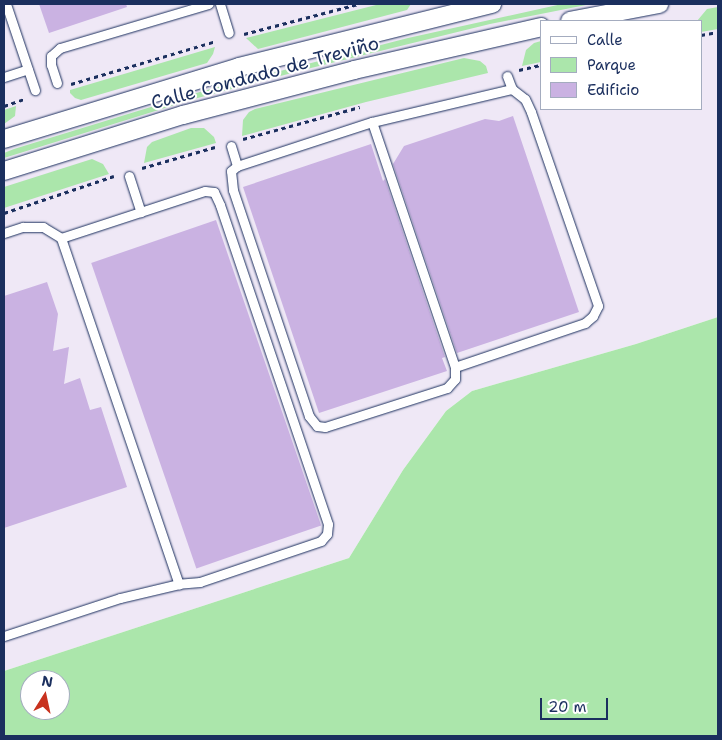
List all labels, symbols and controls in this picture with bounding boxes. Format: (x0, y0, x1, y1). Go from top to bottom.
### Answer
legend (540, 20, 702, 110)
text: Calle (587, 30, 623, 50)
street label: Calle Condado de Treviño (149, 32, 381, 114)
text: Parque (587, 55, 636, 75)
text: Edificio (587, 80, 639, 100)
north arrow (20, 670, 70, 720)
text: N (40, 671, 54, 691)
scale bar (542, 688, 610, 720)
text: 20 m (548, 697, 587, 717)

